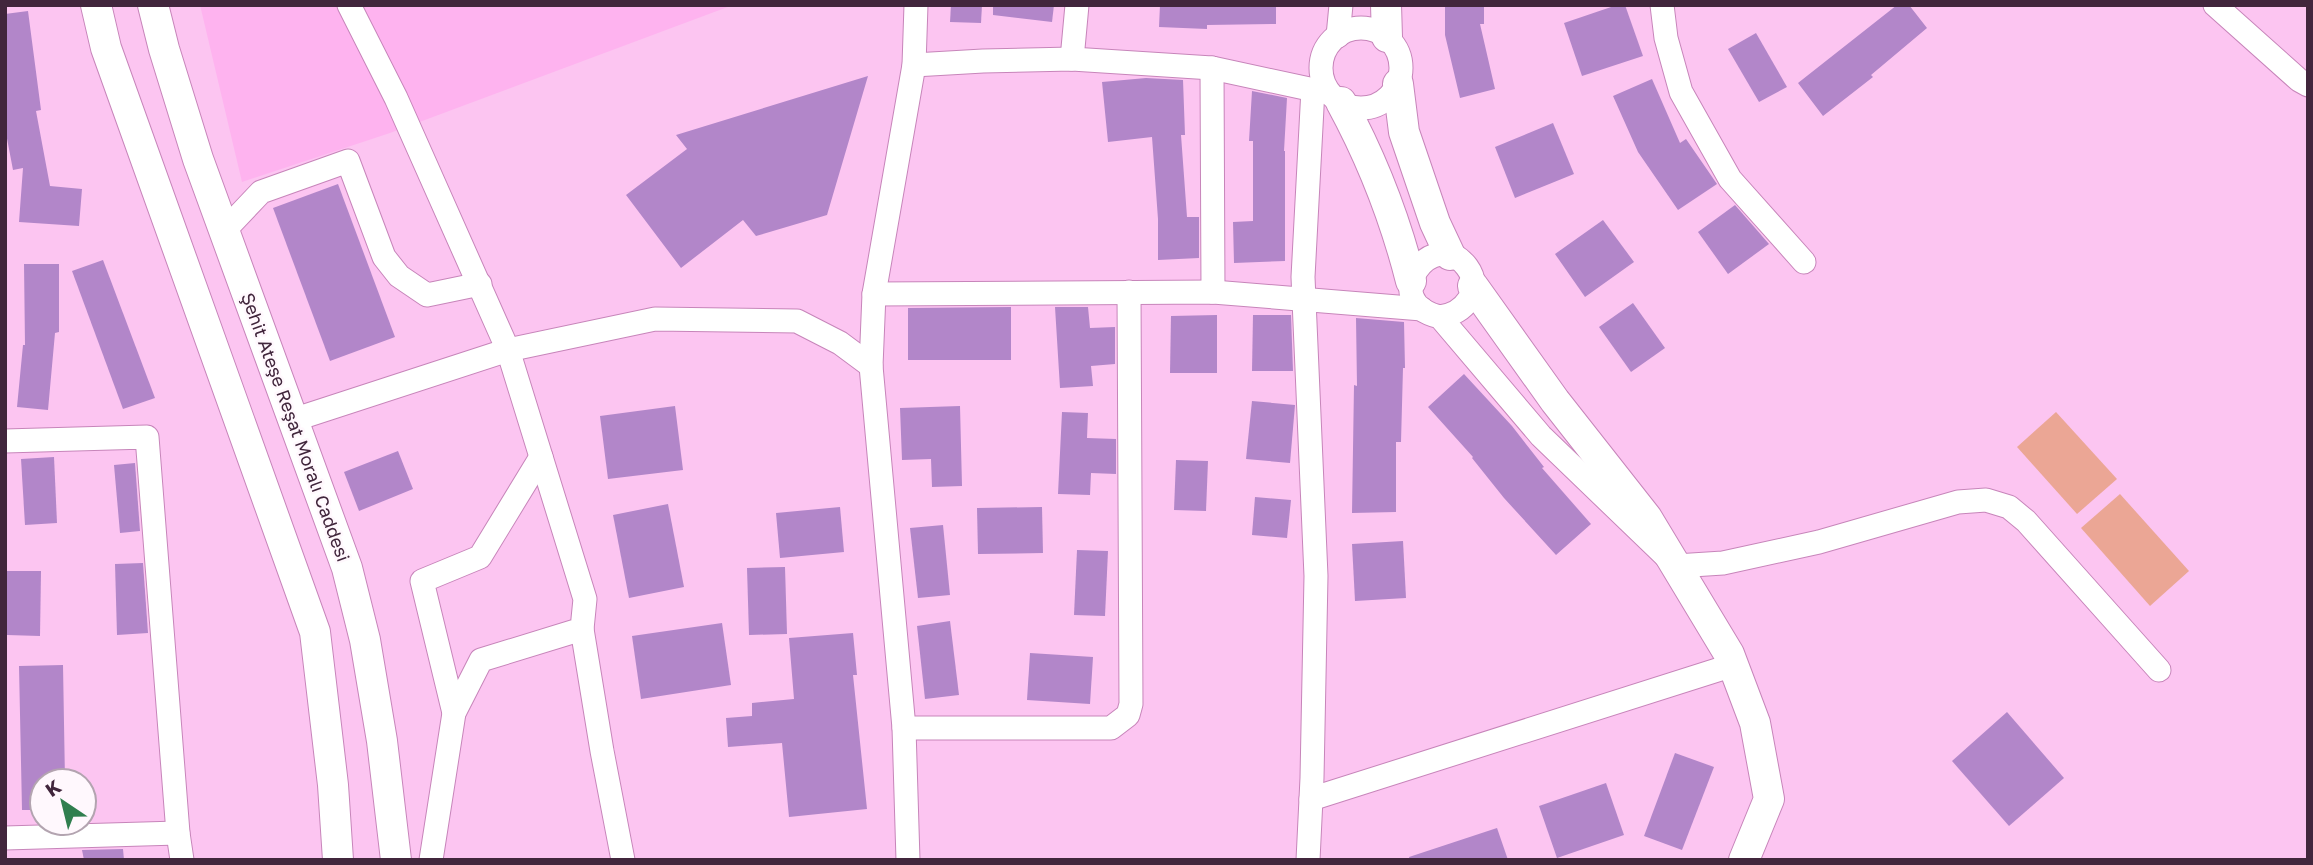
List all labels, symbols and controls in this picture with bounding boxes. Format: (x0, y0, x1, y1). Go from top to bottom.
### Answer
street label: Şehit Ateşe Reşat Moralı Caddesi (237, 290, 355, 564)
north arrow (28, 767, 98, 837)
text: K (41, 774, 65, 801)

